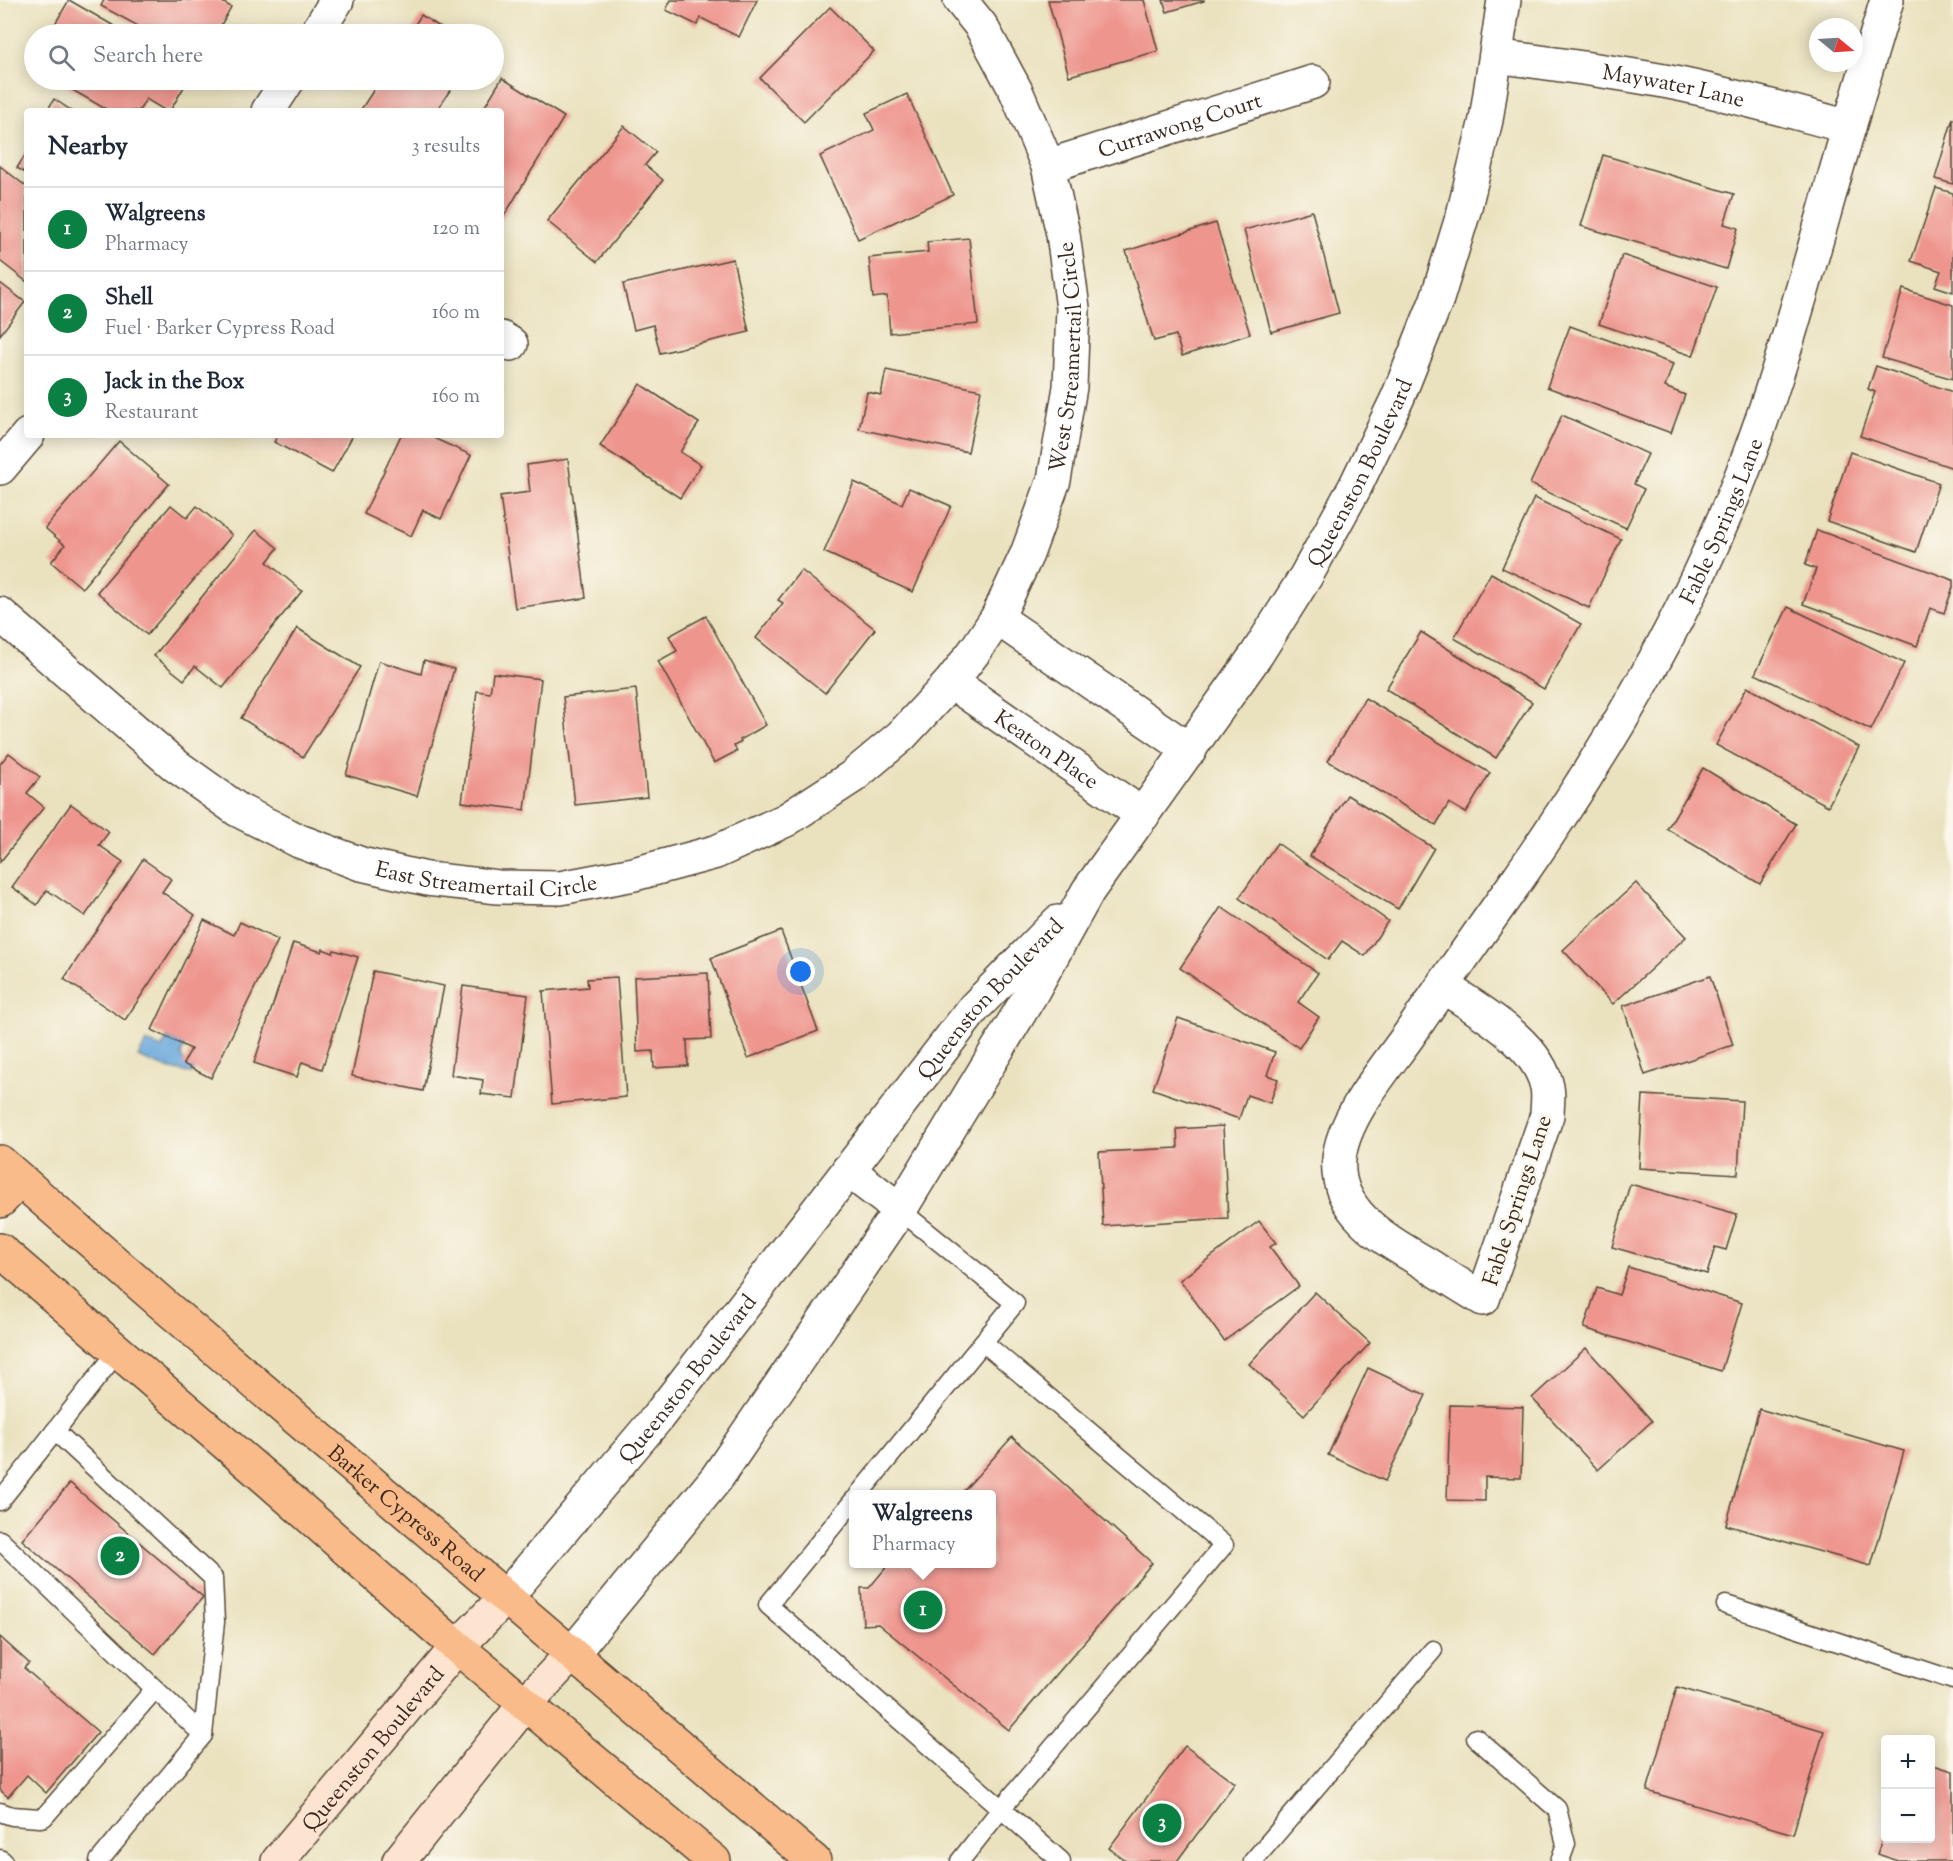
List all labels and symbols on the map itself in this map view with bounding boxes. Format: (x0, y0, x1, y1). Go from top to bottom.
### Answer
north arrow (1809, 18, 1863, 72)
street label: Maywater Lane (1600, 58, 1748, 118)
street label: Currawong Court (1094, 86, 1267, 168)
street label: West Streamertail Circle (1043, 240, 1092, 475)
street label: Queenston Boulevard (1301, 375, 1423, 574)
street label: Fable Springs Lane (1674, 434, 1773, 610)
street label: Keaton Place (987, 703, 1104, 799)
street label: East Streamertail Circle (372, 855, 600, 907)
street label: Queenston Boulevard (911, 912, 1072, 1088)
your location (786, 957, 815, 986)
street label: Fable Springs Lane (1476, 1111, 1562, 1290)
street label: Queenston Boulevard (612, 1289, 766, 1471)
street label: Barker Cypress Road (319, 1439, 490, 1591)
pin: 2 (100, 1534, 140, 1578)
pin: 1 (904, 1588, 942, 1632)
street label: Queenston Boulevard (296, 1660, 453, 1840)
pin: 3 (1142, 1800, 1182, 1846)

